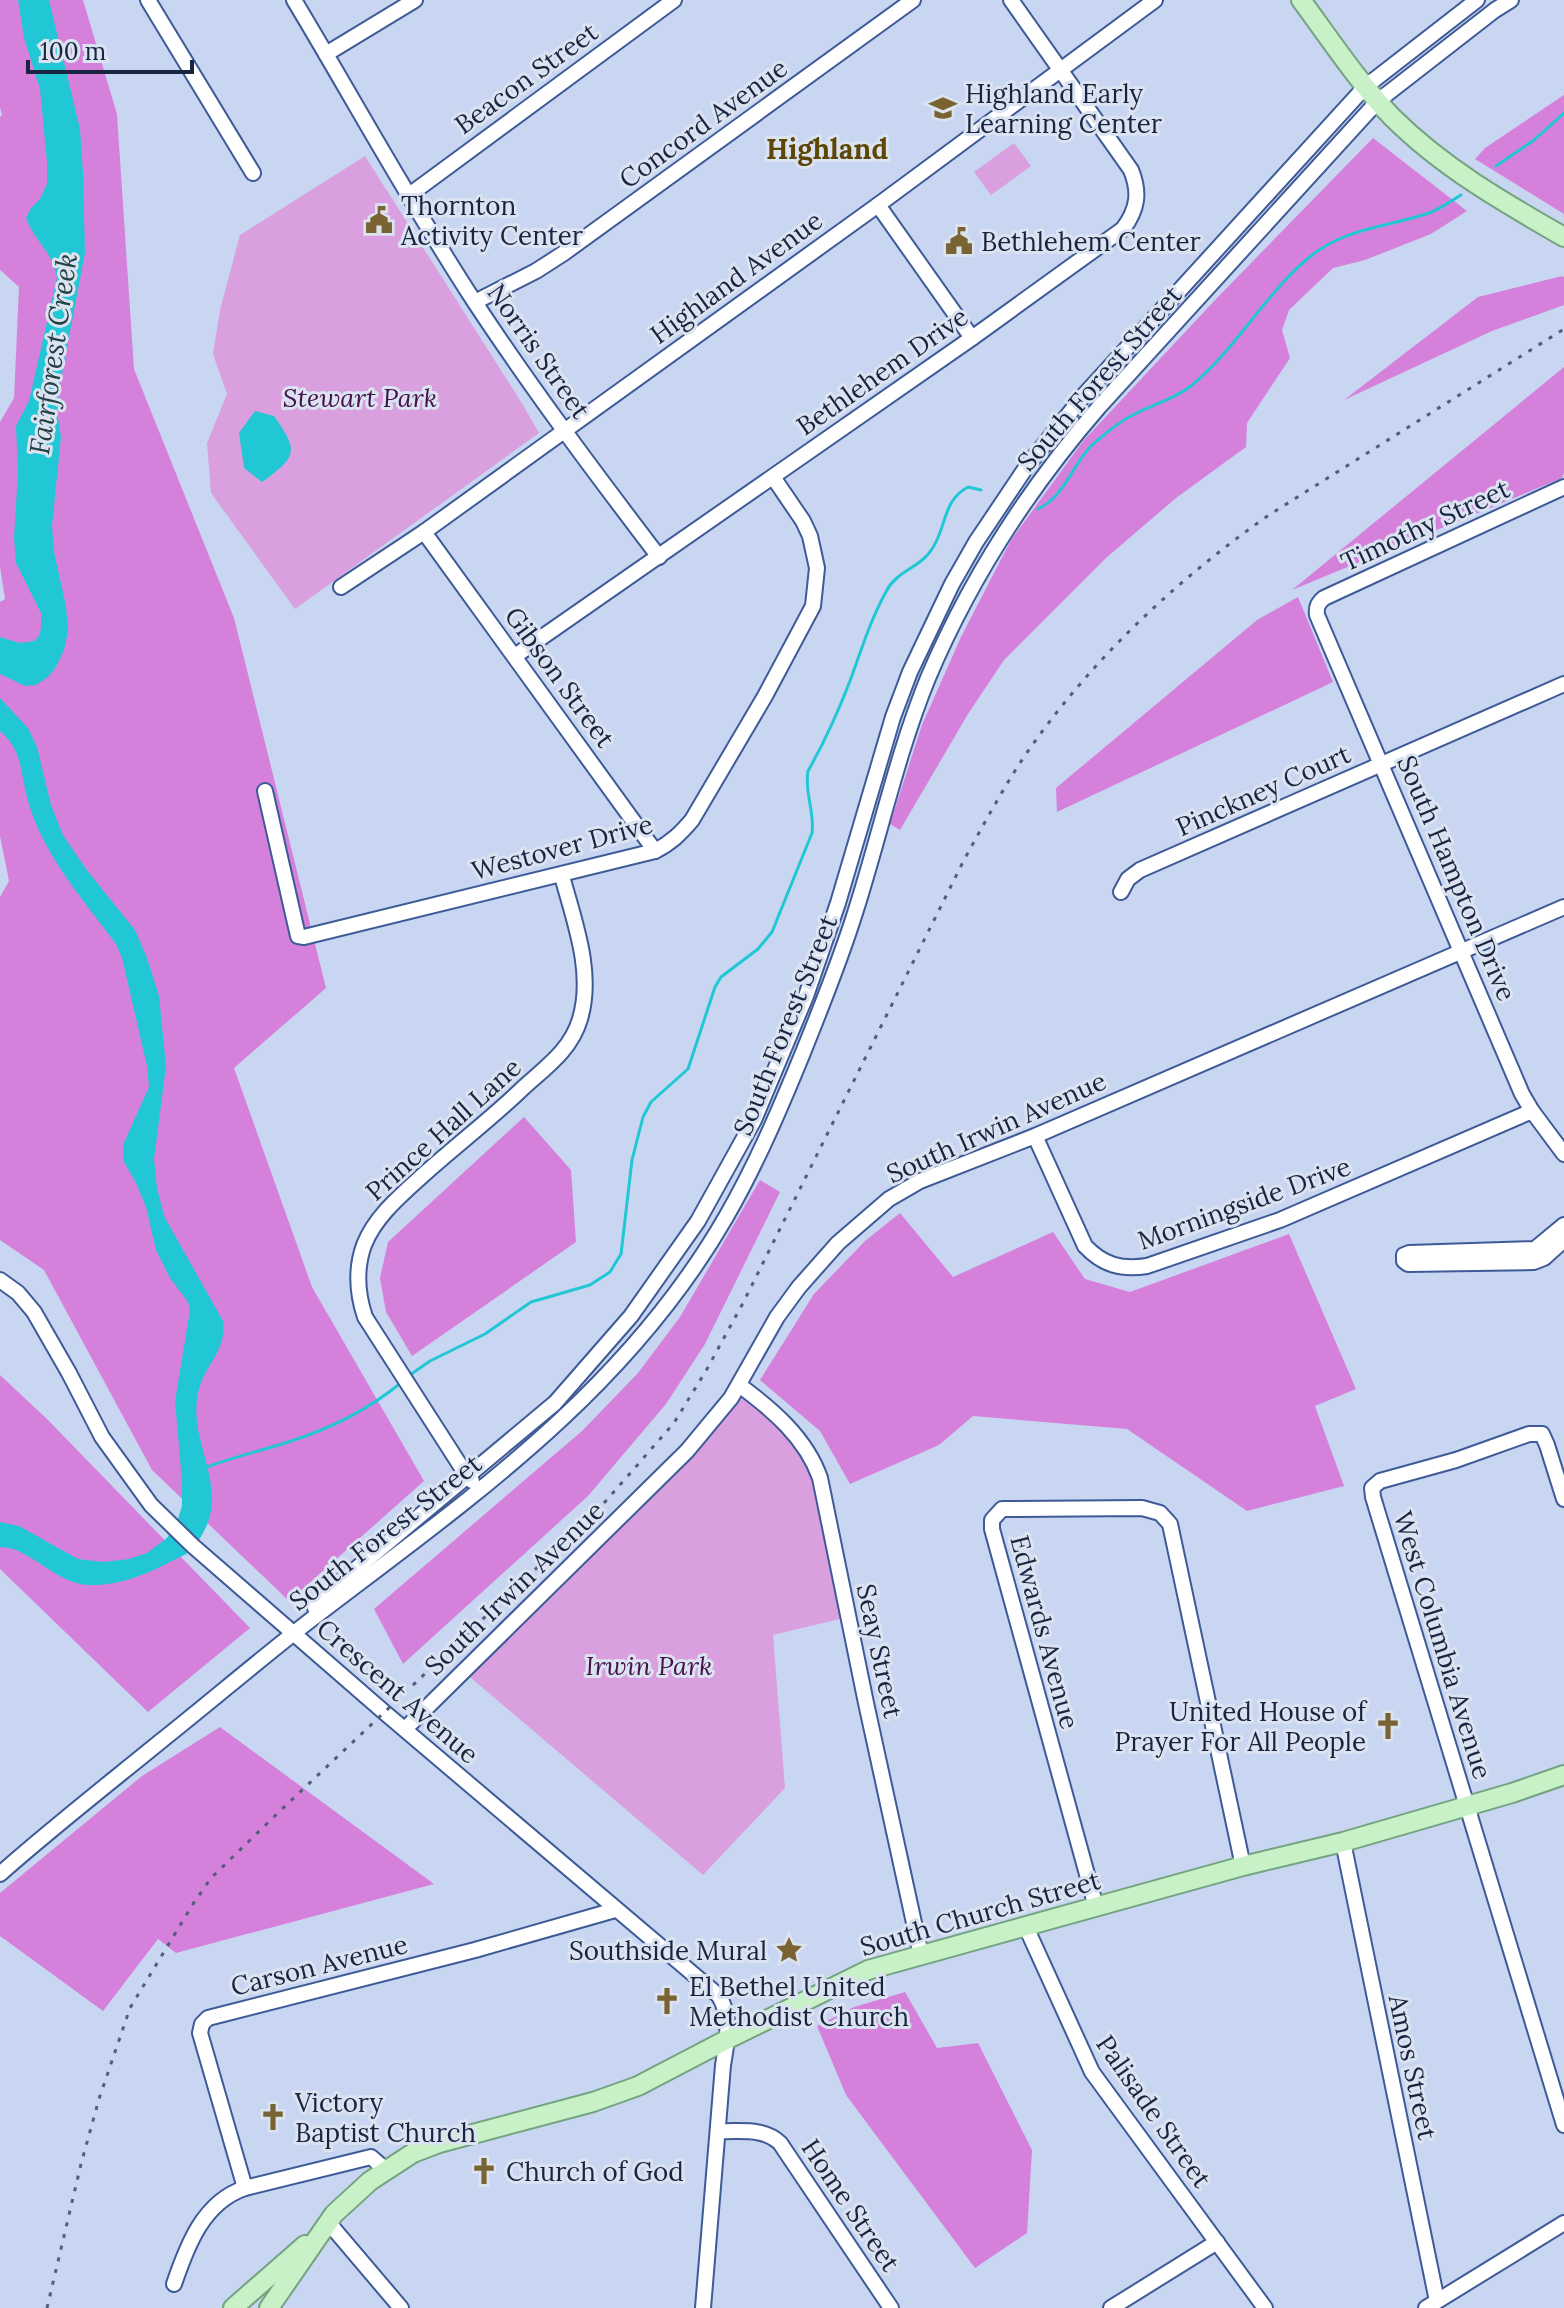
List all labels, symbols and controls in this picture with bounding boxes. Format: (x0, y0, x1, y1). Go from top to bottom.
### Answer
street label: Beacon Street (448, 15, 604, 141)
scale bar (28, 24, 192, 74)
text: 100 m (40, 36, 106, 67)
street label: Concord Avenue (612, 51, 794, 195)
place label: Highland Early Learning Center (965, 77, 1163, 140)
school or university icon: Highland Early Learning Center (928, 93, 958, 123)
district label: Highland (766, 131, 888, 167)
place label: Thornton Activity Center (400, 189, 584, 252)
street label: Highland Avenue (643, 203, 829, 351)
public building icon: Thornton Activity Center (364, 205, 394, 235)
place label: Bethlehem Center (981, 225, 1202, 258)
public building icon: Bethlehem Center (944, 226, 974, 256)
water label: Fairforest Creek (21, 251, 85, 457)
street label: Norris Street (480, 277, 598, 425)
street label: South Forest Street (1010, 279, 1188, 477)
street label: Bethlehem Drive (790, 300, 974, 442)
park label: Stewart Park (283, 381, 437, 414)
street label: Timothy Street (1335, 472, 1515, 578)
street label: Gibson Street (498, 600, 622, 754)
street label: Pinckney Court (1171, 737, 1355, 843)
street label: South Hampton Drive (1390, 750, 1524, 1006)
street label: Westover Drive (468, 807, 656, 887)
street label: South Forest Street (726, 910, 844, 1140)
street label: Prince Hall Lane (358, 1050, 528, 1208)
street label: South Irwin Avenue (881, 1064, 1111, 1190)
street label: Morningside Drive (1133, 1149, 1355, 1257)
street label: South Forest Street (282, 1447, 488, 1617)
street label: South Irwin Avenue (417, 1494, 611, 1682)
street label: West Columbia Avenue (1387, 1507, 1499, 1783)
street label: Edwards Avenue (1003, 1531, 1087, 1733)
street label: Seay Street (850, 1581, 910, 1721)
street label: Crescent Avenue (310, 1612, 486, 1770)
park label: Irwin Park (586, 1649, 712, 1682)
place label: United House of Prayer For All People (1115, 1695, 1368, 1758)
church icon: United House of Prayer For All People (1373, 1711, 1403, 1741)
street label: South Church Street (856, 1863, 1104, 1963)
street label: Carson Avenue (227, 1927, 411, 2003)
place label: Southside Mural (569, 1934, 767, 1967)
place icon: Southside Mural (774, 1935, 804, 1965)
place label: El Bethel United Methodist Church (689, 1970, 909, 2033)
church icon: El Bethel United Methodist Church (652, 1986, 682, 2016)
street label: Amos Street (1381, 1991, 1444, 2142)
street label: Palisade Street (1089, 2028, 1219, 2194)
place label: Victory Baptist Church (294, 2086, 476, 2149)
church icon: Victory Baptist Church (258, 2102, 288, 2132)
street label: Home Street (795, 2132, 907, 2278)
place label: Church of God (506, 2155, 684, 2188)
church icon: Church of God (469, 2156, 499, 2186)

